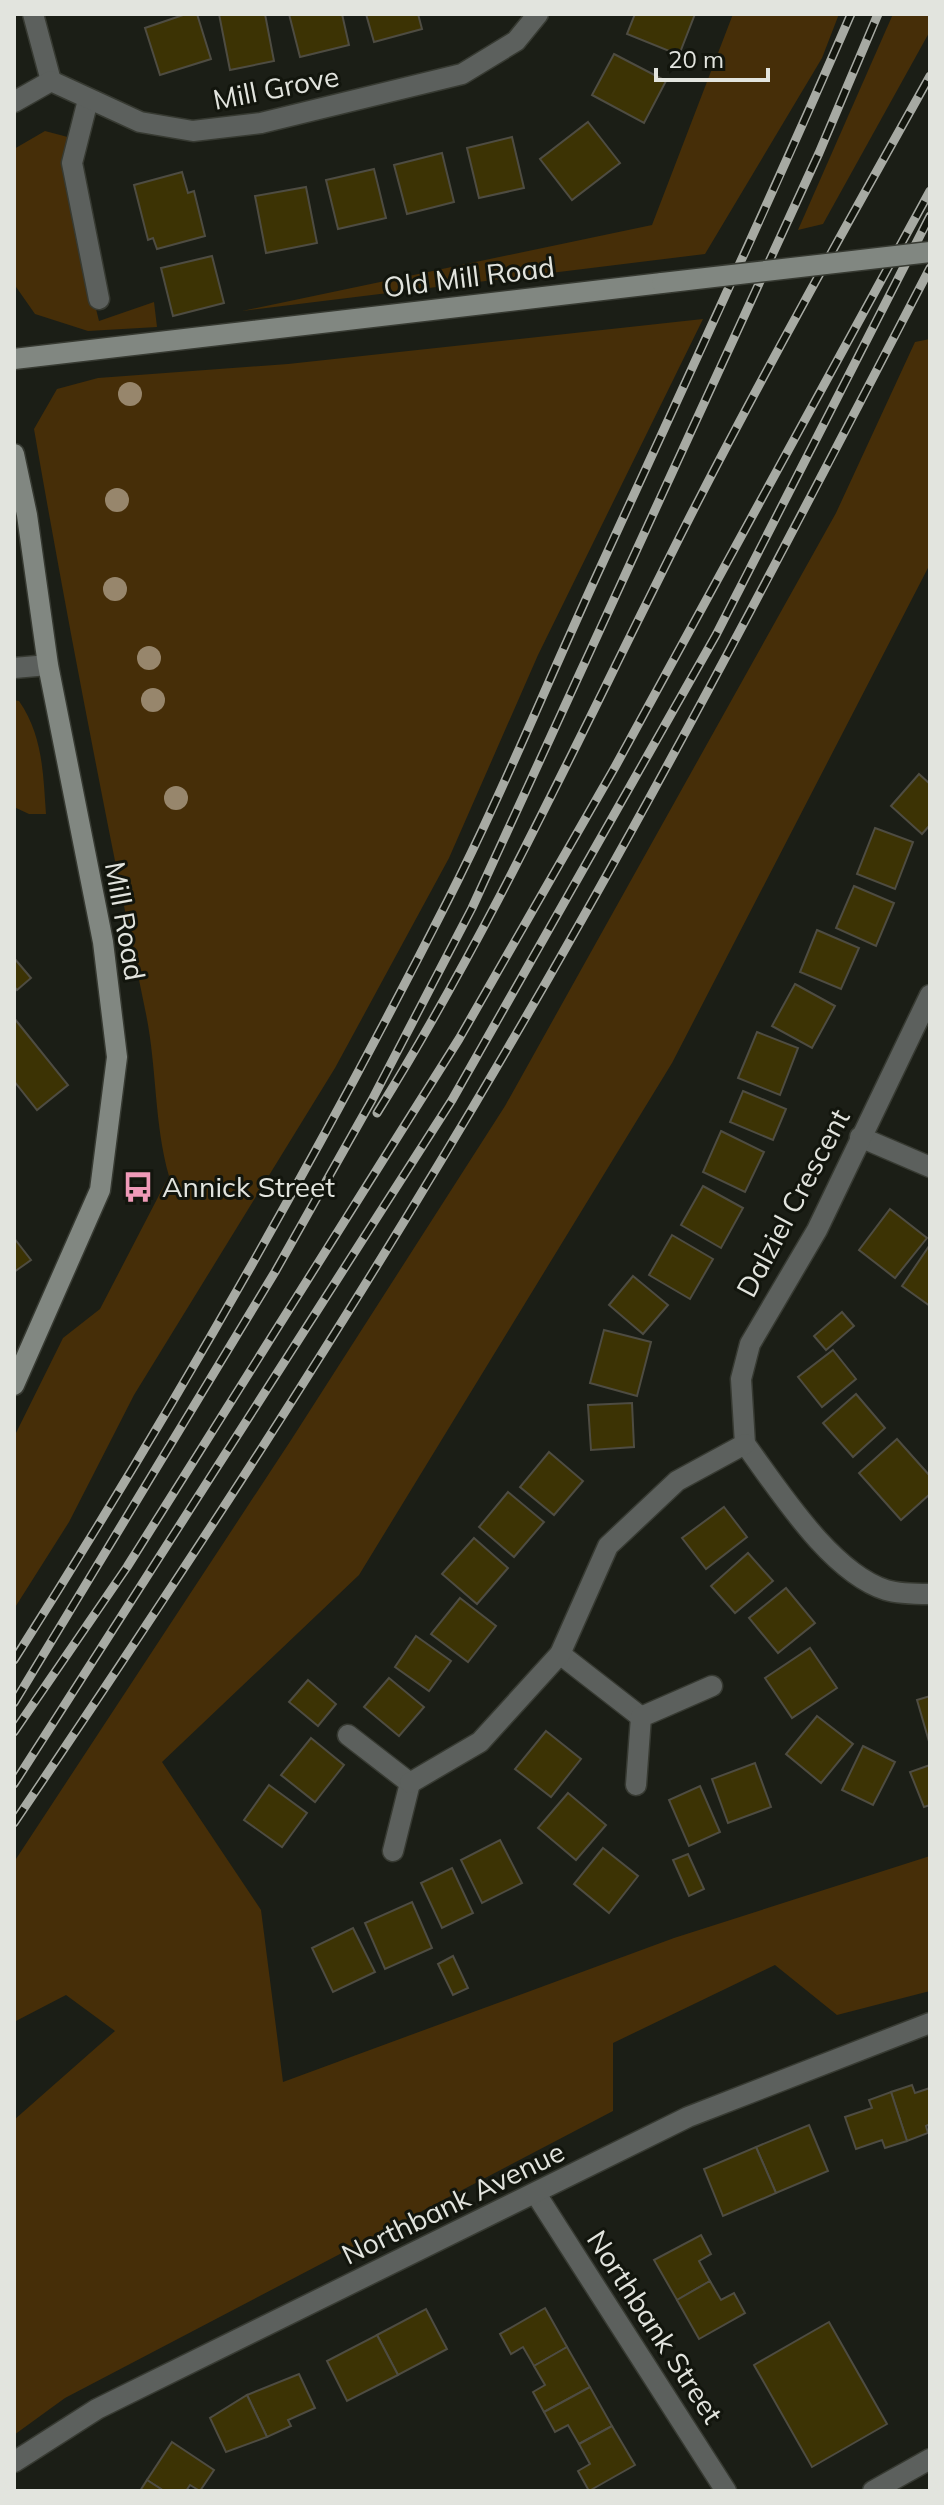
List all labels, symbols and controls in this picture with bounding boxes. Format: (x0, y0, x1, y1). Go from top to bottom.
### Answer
scale bar (656, 32, 768, 82)
text: 20 m (668, 44, 724, 74)
street label: Mill Grove (210, 58, 342, 117)
street label: Old Mill Road (381, 249, 557, 304)
street label: Mill Road (98, 859, 153, 983)
street label: Dalziel Crescent (728, 1103, 857, 1303)
place label: Annick Street (162, 1169, 335, 1204)
bus stop icon: Annick Street (121, 1170, 155, 1204)
street label: Northbank Avenue (336, 2133, 570, 2272)
street label: Northbank Street (580, 2224, 731, 2430)

